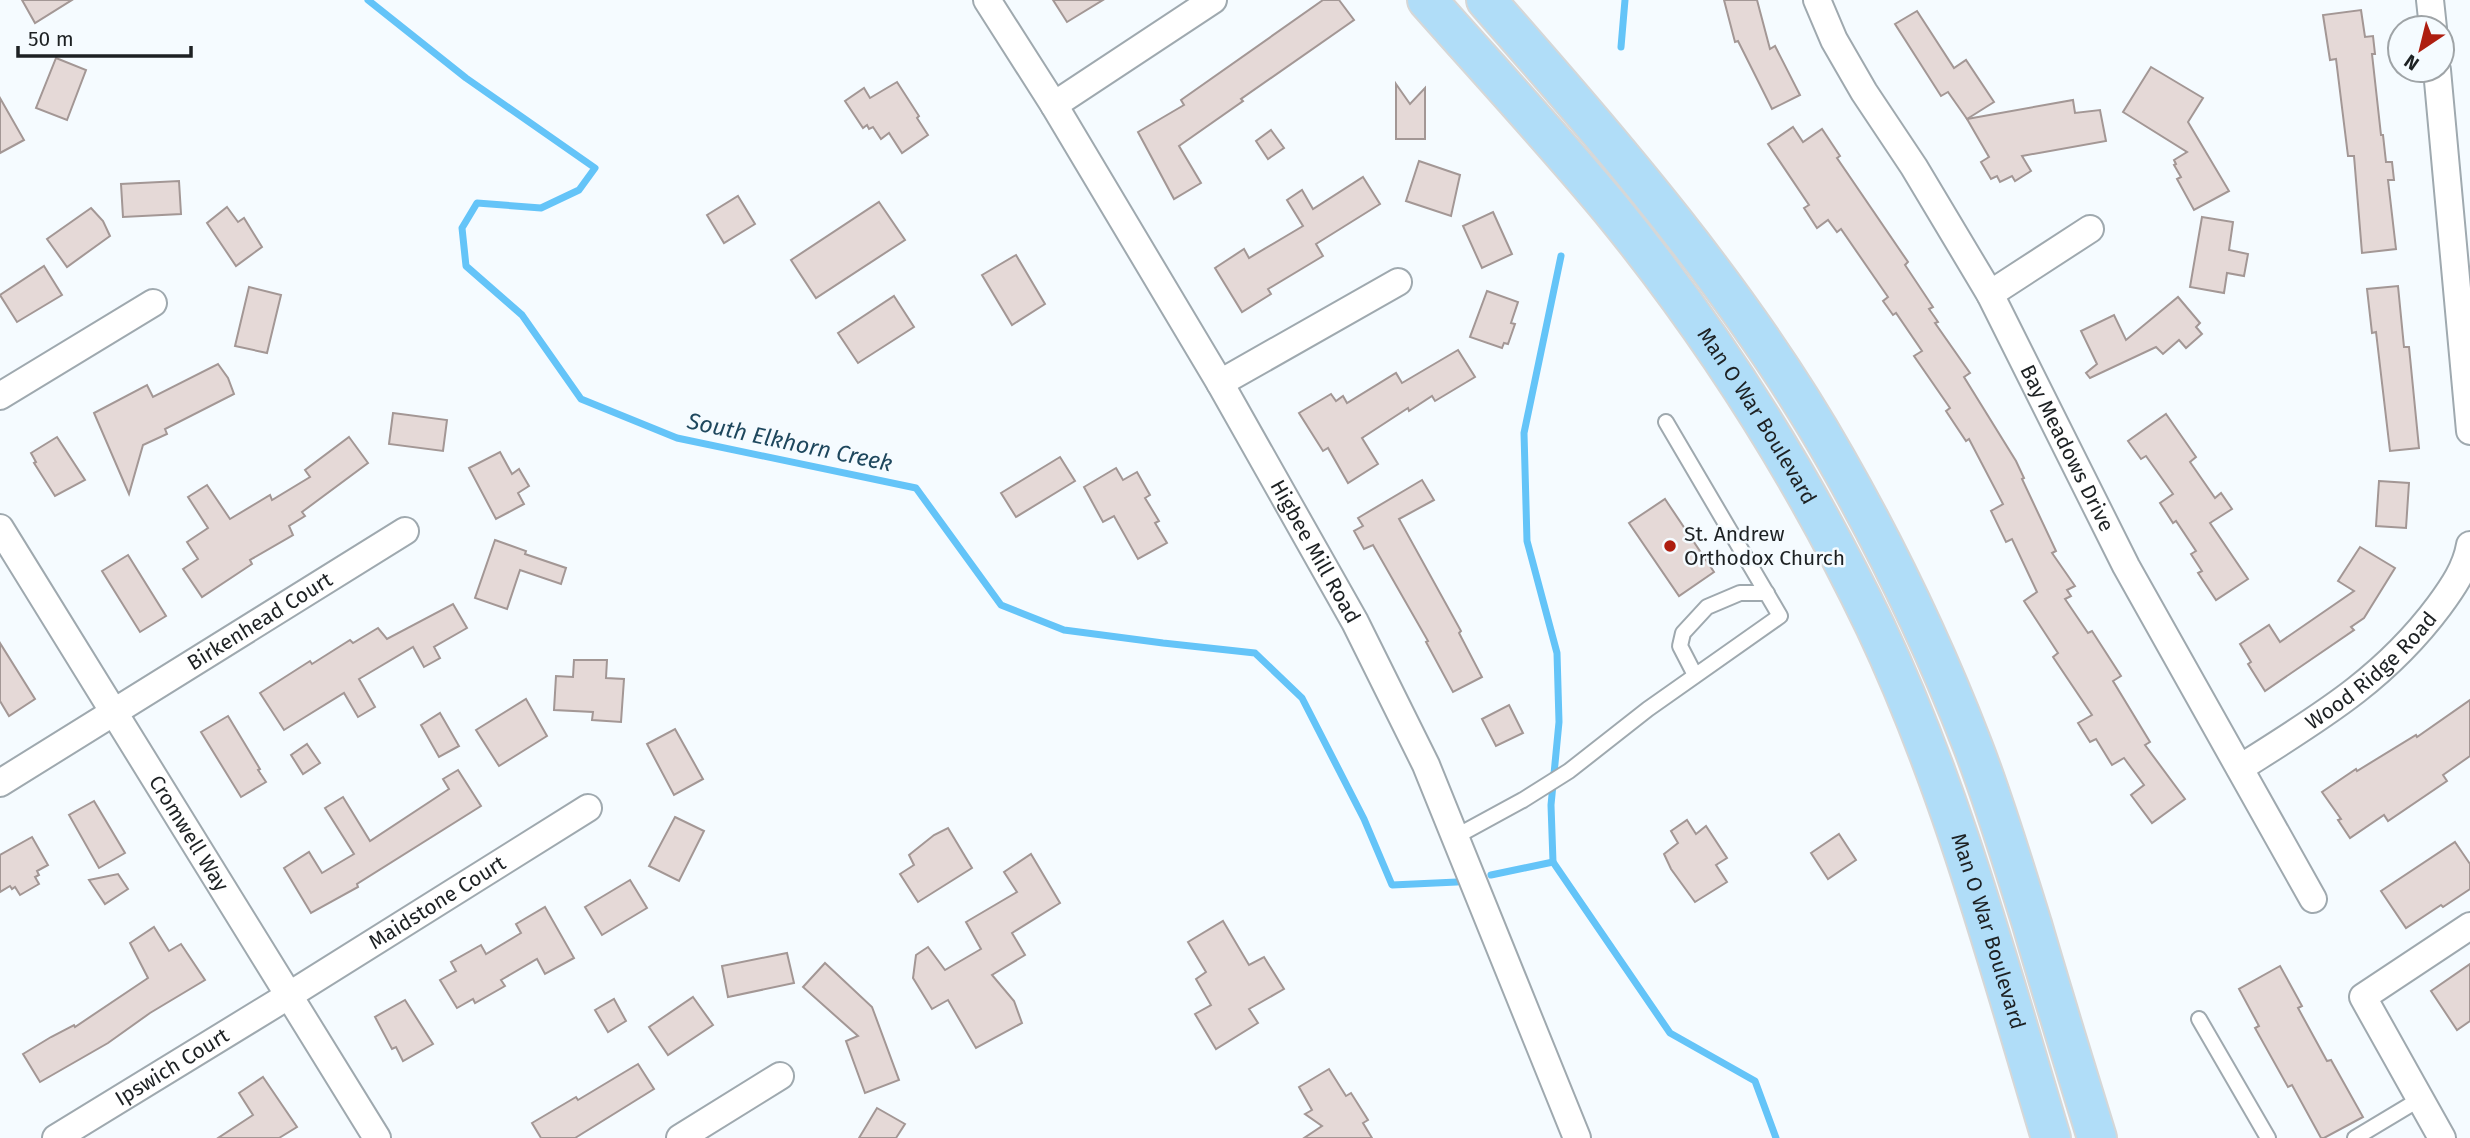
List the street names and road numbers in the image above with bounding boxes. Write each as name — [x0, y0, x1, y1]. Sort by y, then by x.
street label: Man O War Boulevard — [1692, 323, 1822, 509]
street label: Bay Meadows Drive — [2014, 360, 2120, 536]
street label: Higbee Mill Road — [1264, 475, 1366, 628]
street label: Birkenhead Court — [183, 566, 337, 676]
street label: Wood Ridge Road — [2301, 606, 2443, 735]
street label: Cromwell Way — [143, 770, 235, 897]
street label: Man O War Boulevard — [1945, 830, 2031, 1032]
street label: Maidstone Court — [364, 850, 511, 955]
street label: Ipswich Court — [110, 1022, 234, 1112]

